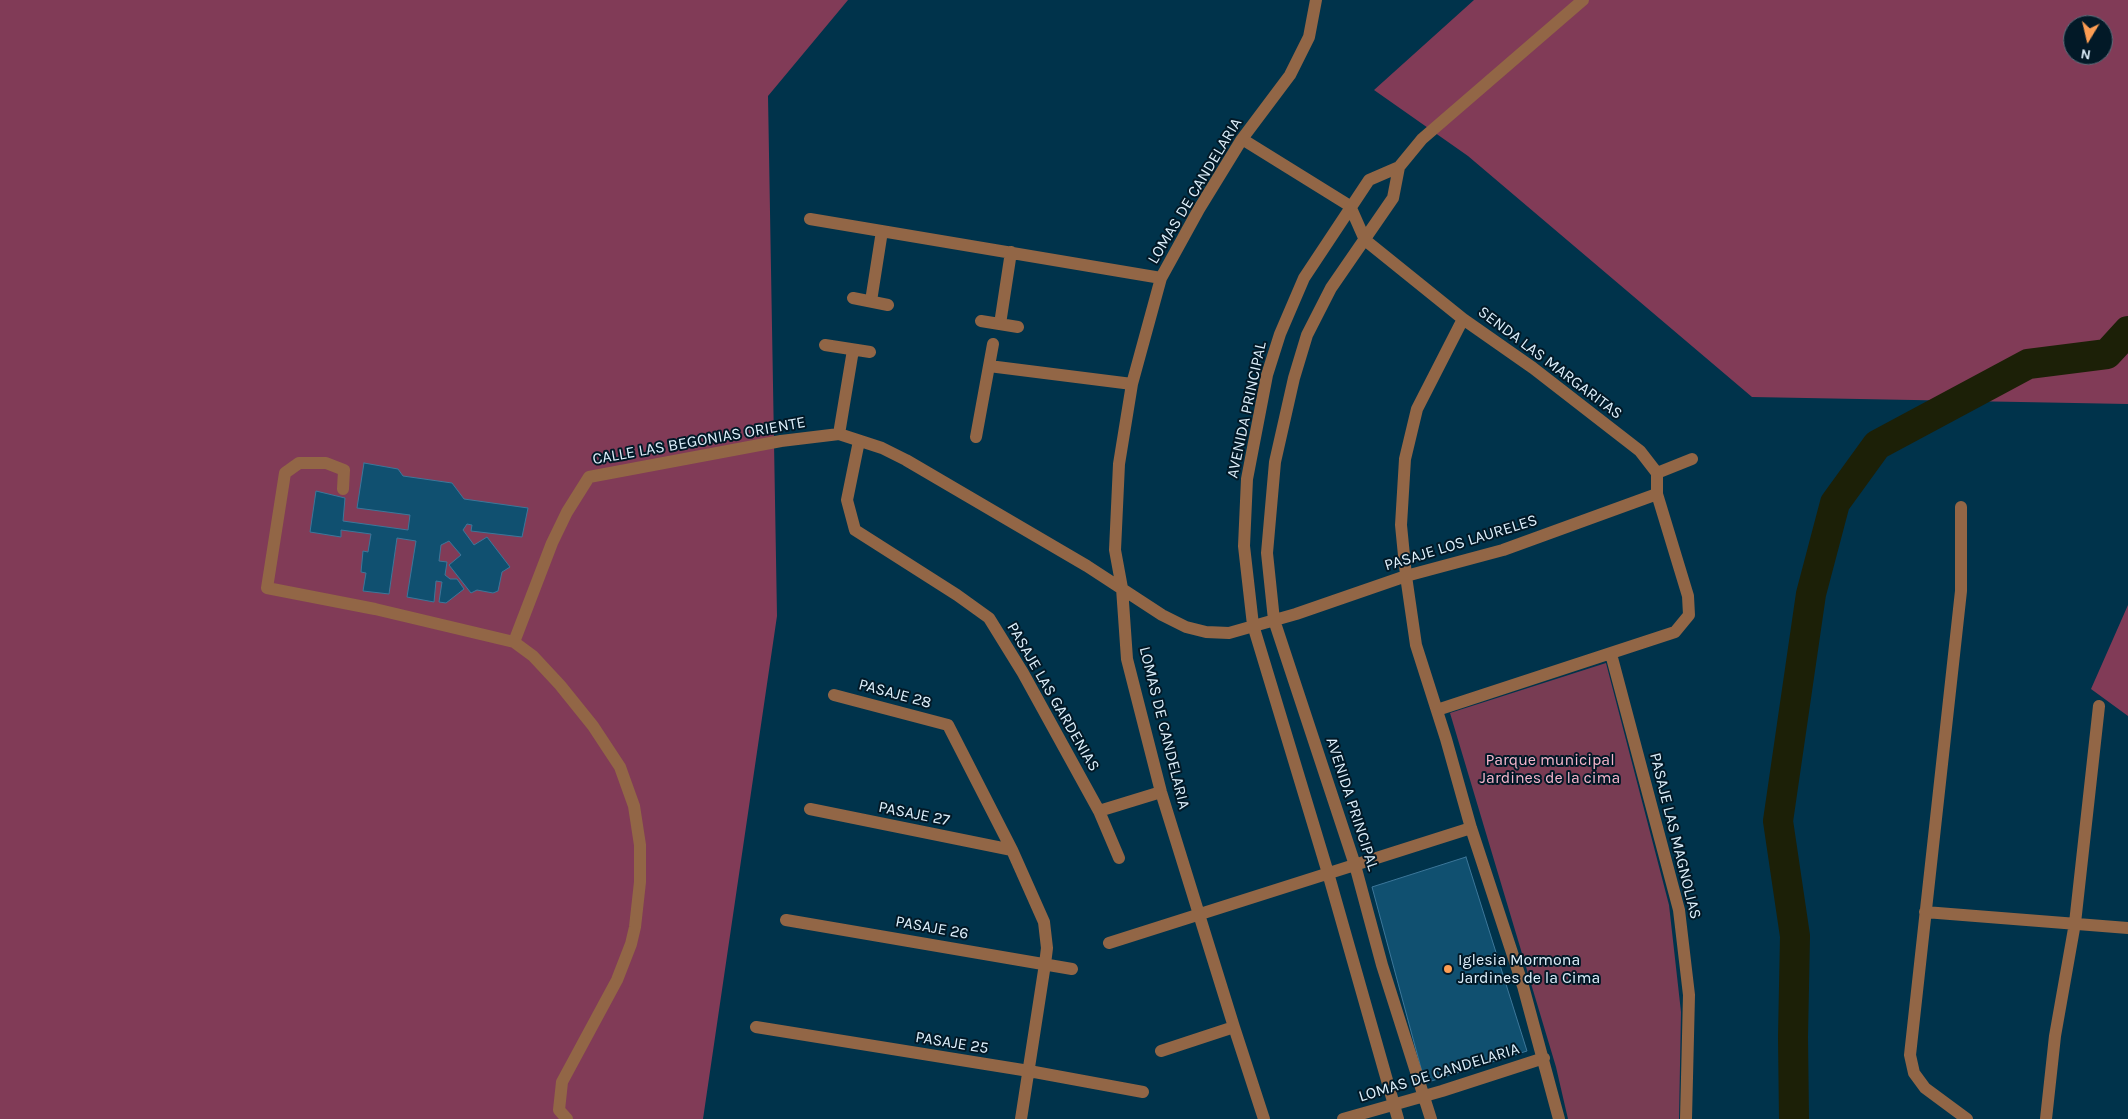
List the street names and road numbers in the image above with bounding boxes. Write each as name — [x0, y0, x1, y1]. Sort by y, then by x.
street label: LOMAS DE CANDELARIA — [1144, 114, 1246, 268]
street label: SENDA LAS MARGARITAS — [1474, 302, 1626, 424]
street label: AVENIDA PRINCIPAL — [1223, 340, 1271, 480]
street label: CALLE LAS BEGONIAS ORIENTE — [591, 413, 807, 469]
street label: PASAJE LOS LAURELES — [1382, 511, 1540, 575]
street label: PASAJE LAS GARDENIAS — [1002, 619, 1104, 775]
street label: LOMAS DE CANDELARIA — [1134, 645, 1194, 811]
street label: PASAJE 28 — [856, 675, 934, 713]
street label: AVENIDA PRINCIPAL — [1321, 735, 1383, 873]
street label: PASAJE LAS MAGNOLIAS — [1645, 751, 1705, 921]
street label: PASAJE 27 — [877, 798, 951, 830]
street label: PASAJE 26 — [894, 912, 970, 944]
street label: PASAJE 25 — [914, 1028, 990, 1058]
street label: LOMAS DE CANDELARIA — [1356, 1039, 1522, 1107]

